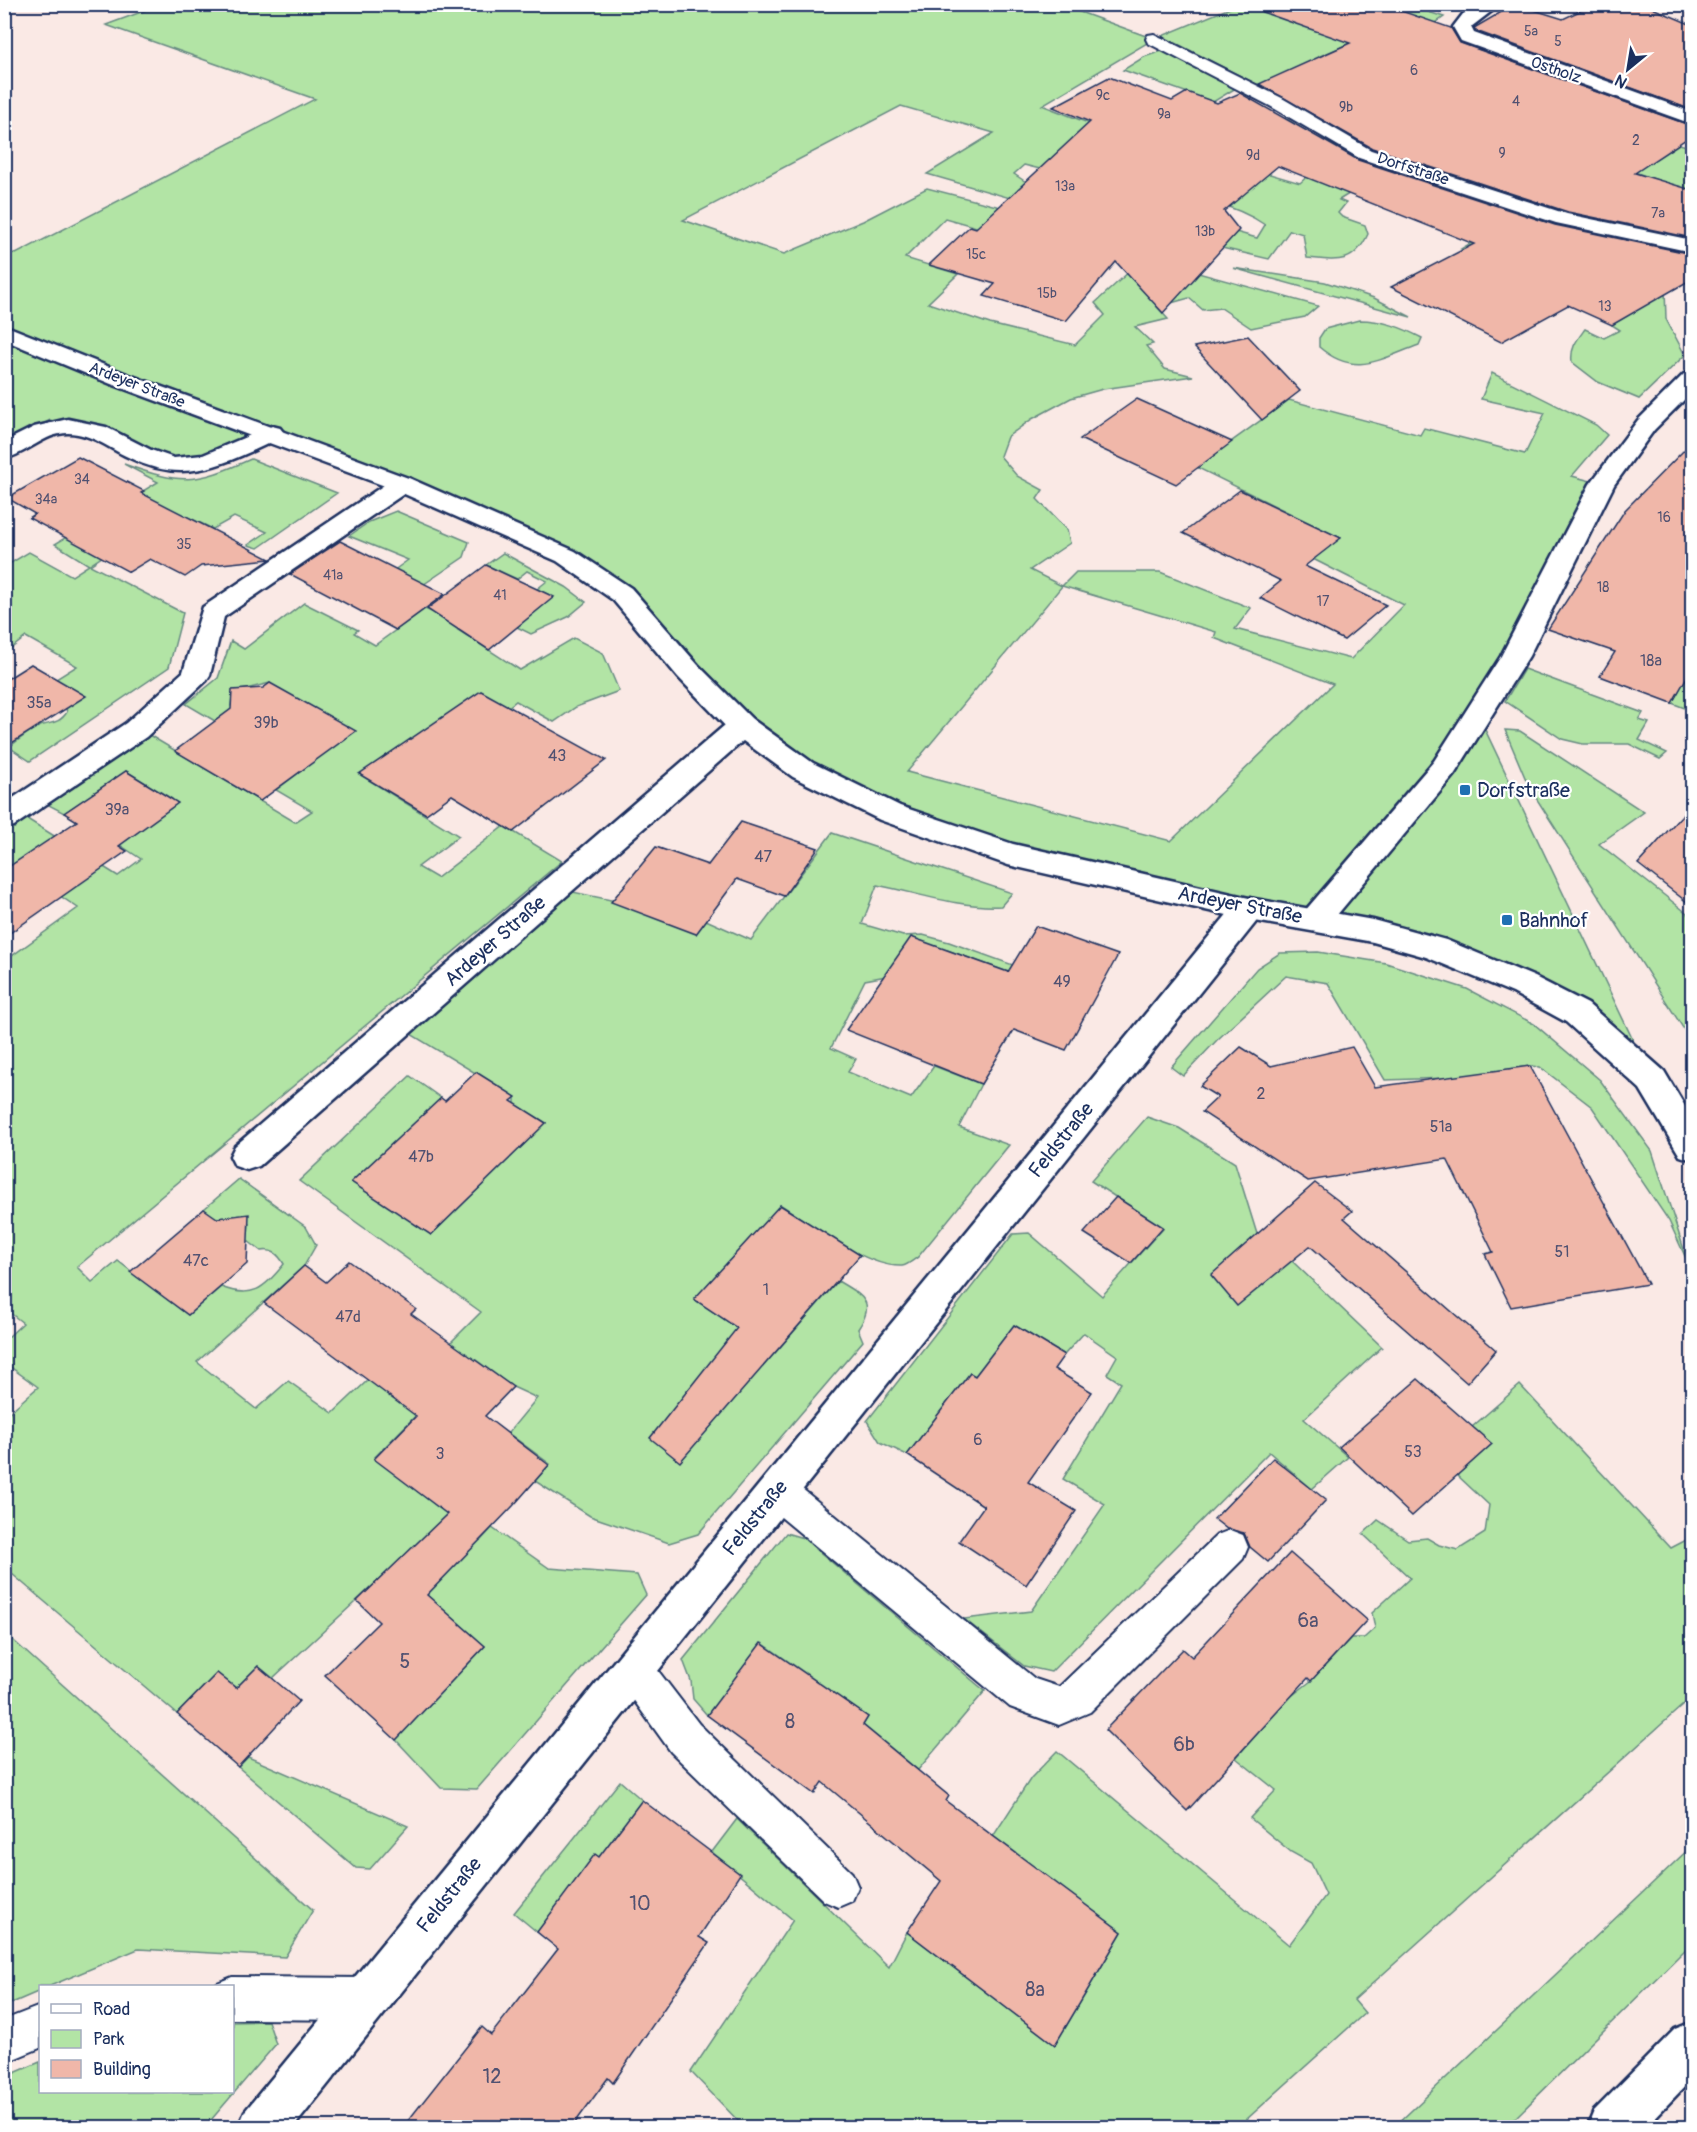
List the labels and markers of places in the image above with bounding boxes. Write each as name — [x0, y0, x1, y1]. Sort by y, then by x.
place label: Dorfstraße — [1477, 778, 1570, 803]
marker: Dorfstraße — [1458, 783, 1472, 797]
place label: Bahnhof — [1519, 908, 1589, 933]
marker: Bahnhof — [1500, 913, 1514, 927]

